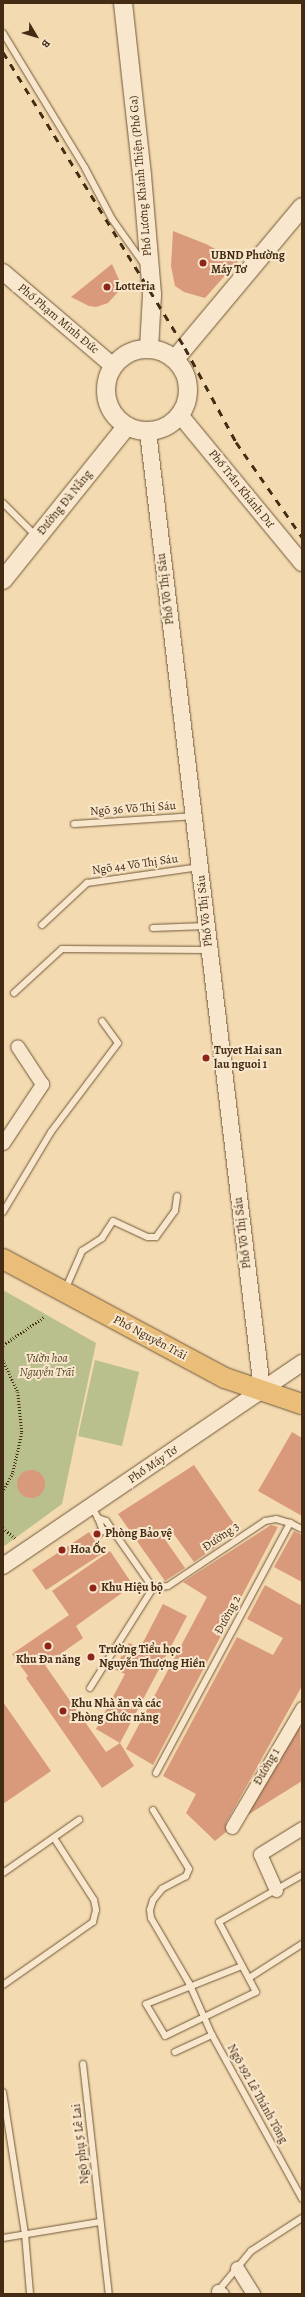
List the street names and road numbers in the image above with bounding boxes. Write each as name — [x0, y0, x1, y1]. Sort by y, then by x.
street label: Phố Lương Khánh Thiện (Phố Ga) — [127, 95, 155, 257]
street label: Phố Phạm Minh Đức — [15, 281, 101, 357]
street label: Phố Trần Khánh Dư — [205, 447, 277, 531]
street label: Đường Đà Nẵng — [34, 468, 96, 538]
street label: Phố Võ Thị Sáu — [154, 552, 178, 626]
street label: Ngõ 36 Võ Thị Sáu — [89, 799, 177, 819]
street label: Ngõ 44 Võ Thị Sáu — [91, 852, 179, 878]
street label: Phố Võ Thị Sáu — [194, 874, 216, 948]
street label: Phố Võ Thị Sáu — [231, 1196, 255, 1270]
street label: Phố Nguyễn Trãi — [111, 1313, 189, 1363]
street label: Phố Máy Tơ — [126, 1443, 180, 1487]
street label: Đường 3 — [200, 1519, 242, 1555]
street label: Đường 2 — [212, 1593, 244, 1637]
street label: Đường 1 — [251, 1746, 283, 1788]
street label: Ngõ 192 Lê Thánh Tông — [224, 2042, 290, 2146]
street label: Ngõ phụ 5 Lê Lai — [70, 2103, 92, 2185]

